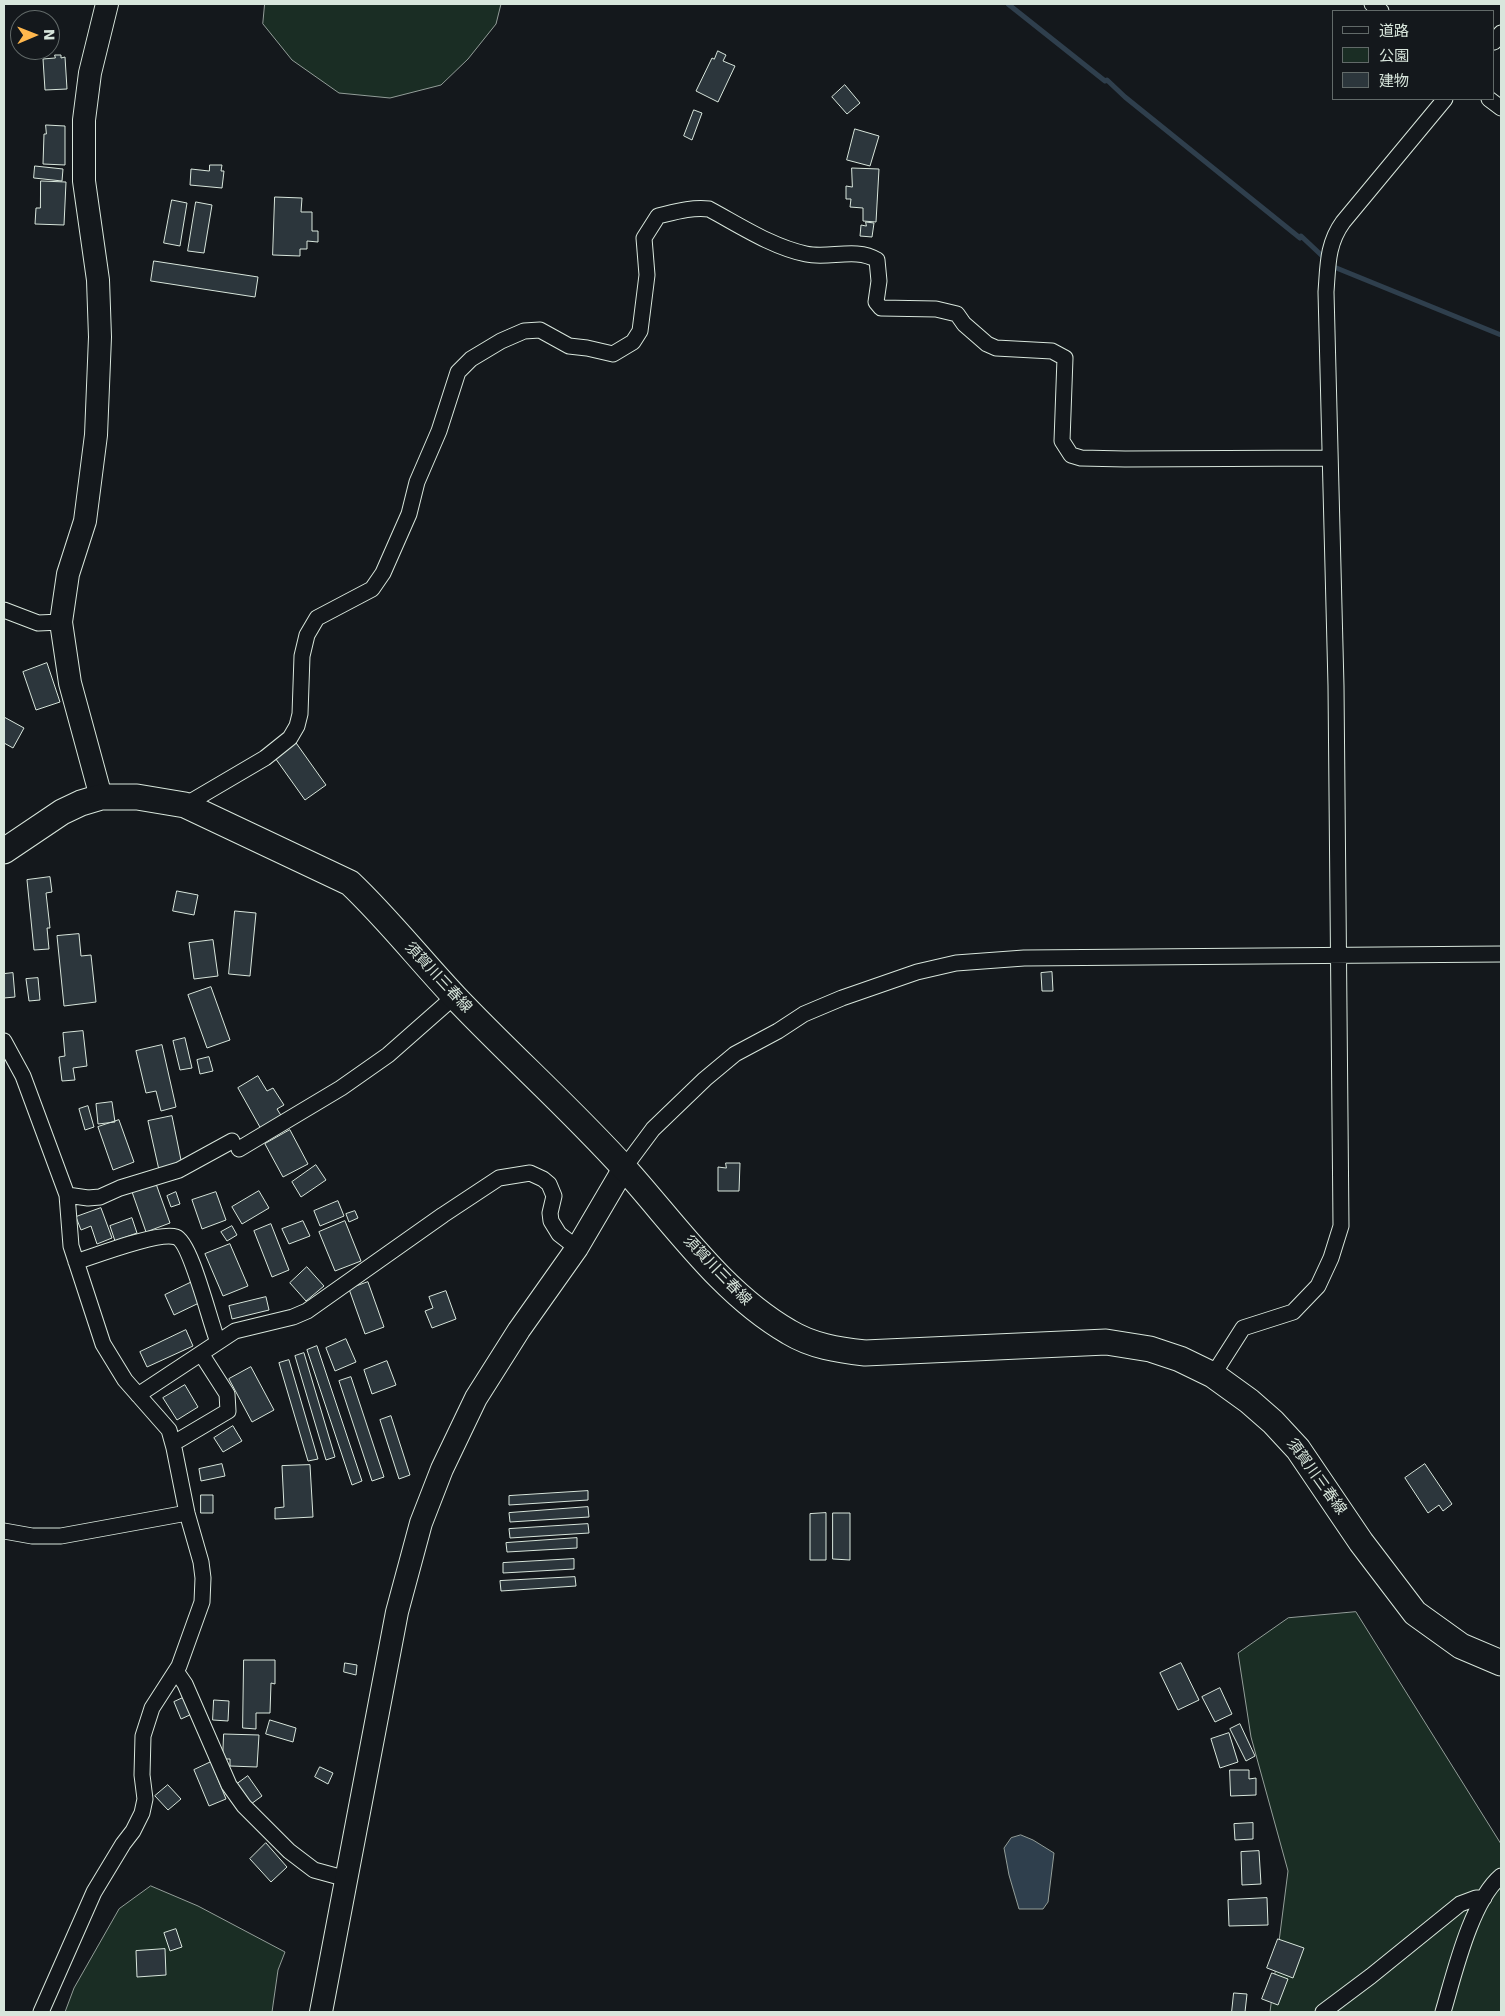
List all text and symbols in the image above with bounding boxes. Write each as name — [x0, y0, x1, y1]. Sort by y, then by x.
north arrow — [10, 10, 60, 60]
legend — [1332, 10, 1495, 100]
text: 道路 — [1379, 22, 1409, 40]
text: N — [41, 29, 57, 41]
text: 公園 — [1379, 47, 1409, 65]
text: 建物 — [1379, 72, 1409, 90]
street label: 須賀川三春線 — [401, 939, 475, 1017]
street label: 須賀川三春線 — [679, 1232, 755, 1310]
street label: 須賀川三春線 — [1282, 1435, 1350, 1519]

